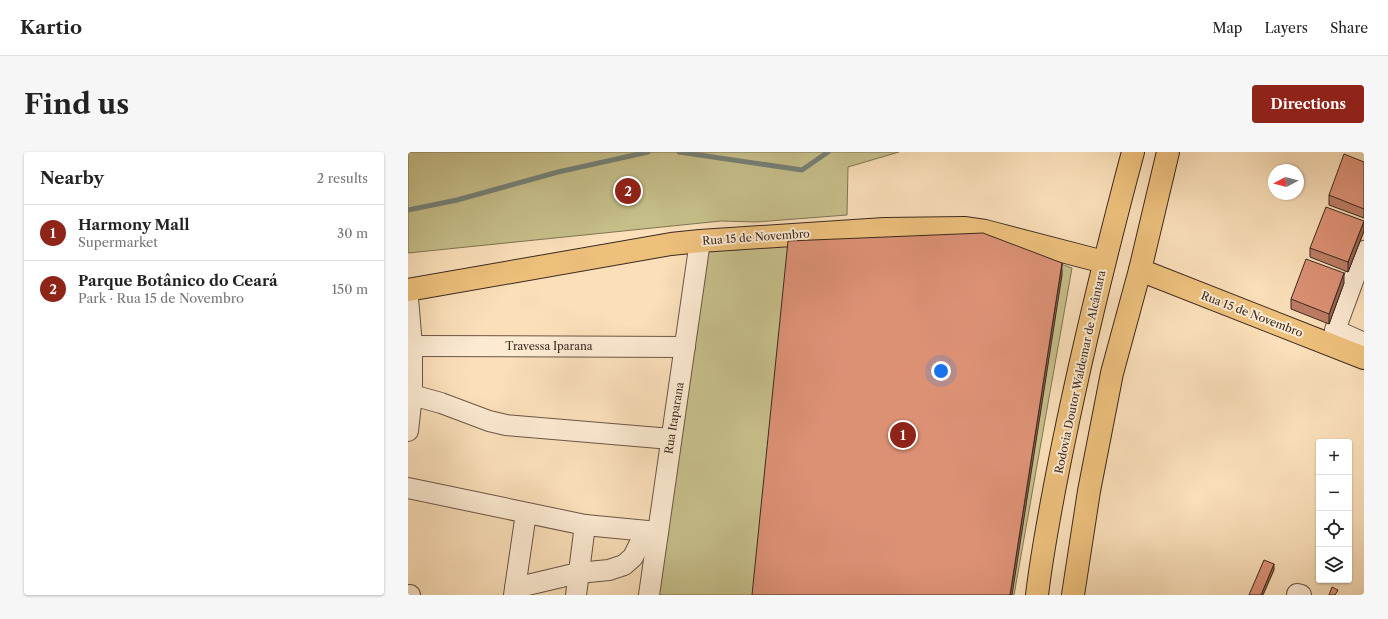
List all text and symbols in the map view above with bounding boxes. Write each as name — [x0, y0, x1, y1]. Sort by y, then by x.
text: Kartio — [20, 16, 82, 39]
text: Map — [1212, 19, 1242, 37]
text: Layers — [1264, 19, 1308, 37]
text: Share — [1330, 19, 1368, 37]
button: Directions — [1252, 85, 1364, 123]
text: Find us — [24, 87, 129, 121]
north arrow — [1268, 164, 1304, 200]
text: Nearby — [40, 168, 104, 188]
text: 2 results — [317, 170, 368, 186]
pin: 2 — [615, 176, 641, 206]
text: Harmony Mall — [78, 215, 190, 234]
text: 1 — [50, 225, 56, 241]
text: 30 m — [337, 225, 368, 241]
street label: Rua 15 de Novembro — [702, 226, 811, 248]
text: Supermarket — [78, 234, 158, 250]
street label: Rodovia Doutor Waldemar de Alcântara — [1052, 269, 1108, 475]
text: Parque Botânico do Ceará — [78, 271, 278, 290]
text: 2 — [49, 281, 57, 297]
text: 150 m — [332, 281, 368, 297]
street label: Rua 15 de Novembro — [1199, 288, 1305, 340]
text: Park · Rua 15 de Novembro — [78, 290, 244, 306]
street label: Travessa Iparana — [505, 339, 593, 353]
your location — [931, 361, 951, 381]
street label: Rua Itaparana — [661, 381, 687, 455]
pin: 1 — [890, 420, 916, 450]
map controls — [1316, 439, 1352, 583]
button: + — [1316, 439, 1352, 475]
button: − — [1316, 475, 1352, 511]
button: locate — [1316, 511, 1352, 547]
button: layers — [1316, 547, 1352, 583]

